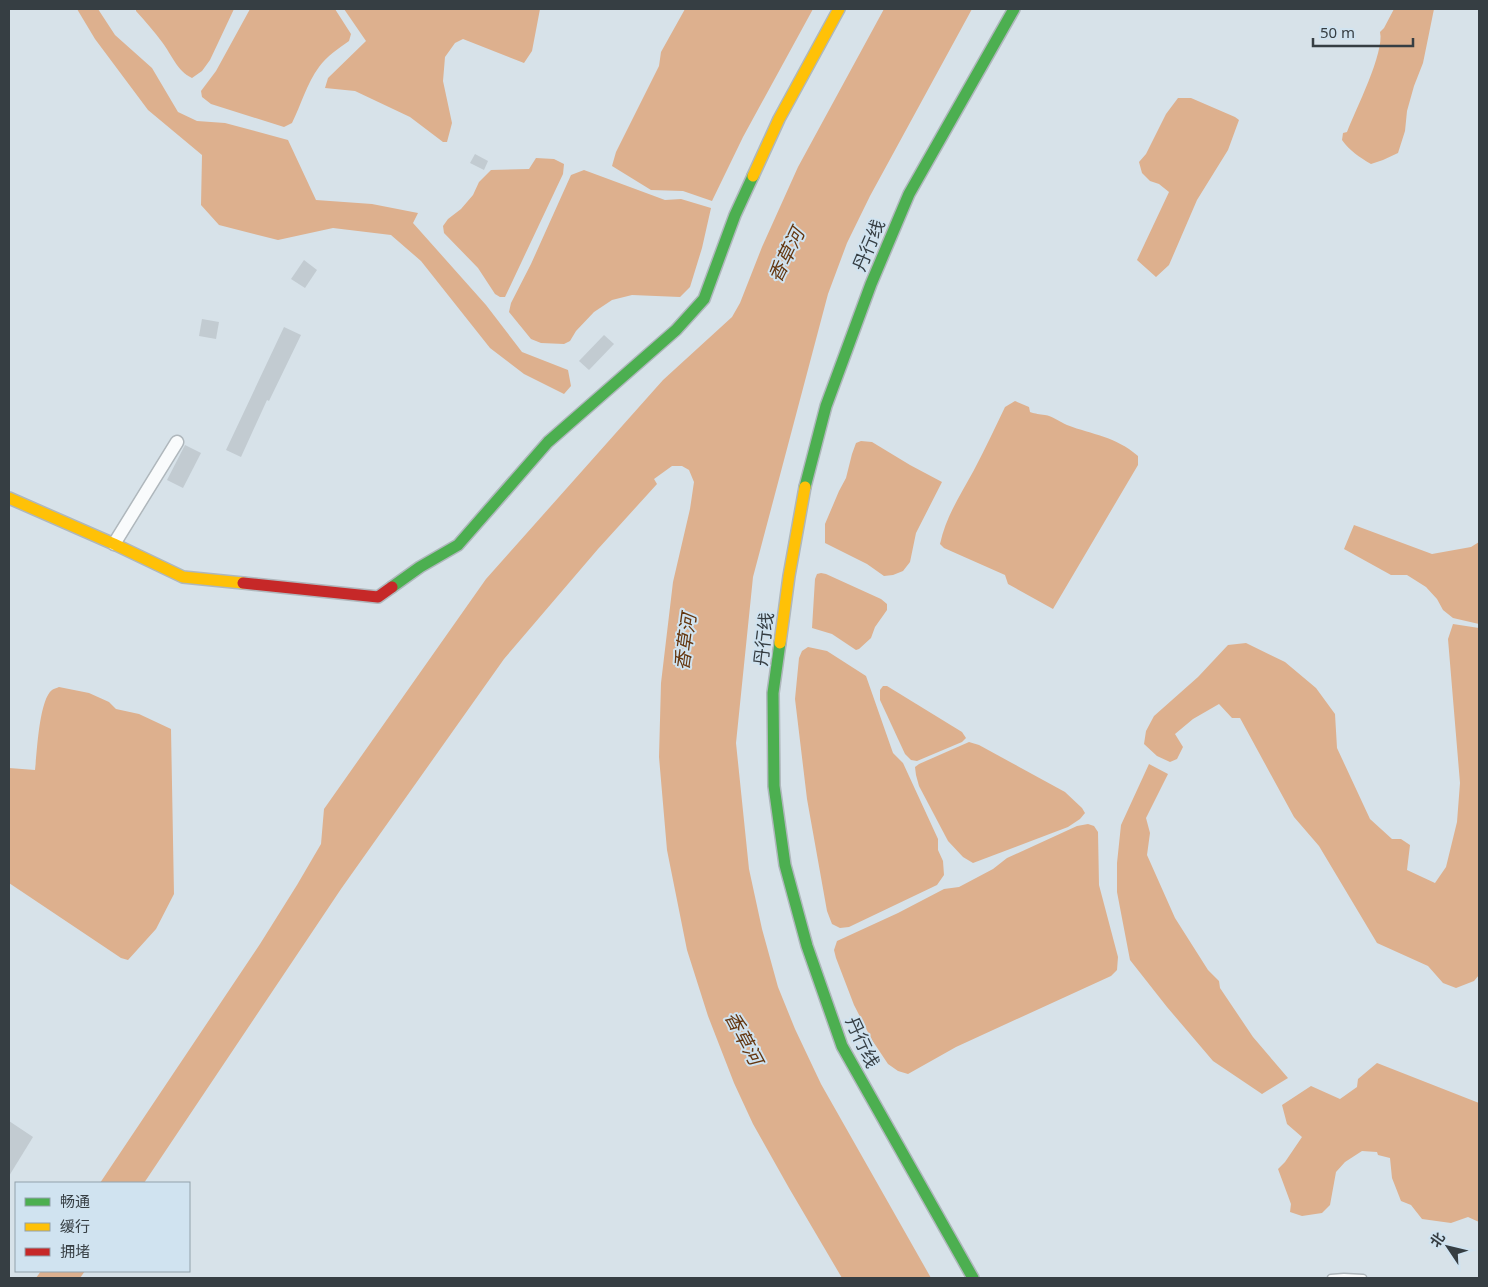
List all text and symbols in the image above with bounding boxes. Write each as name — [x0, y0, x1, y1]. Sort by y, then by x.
scale bar — [1313, 15, 1413, 47]
text: 50 m — [1320, 22, 1355, 42]
street label: 丹行线 — [846, 215, 890, 275]
water label: 香草河 — [762, 220, 812, 286]
water label: 香草河 — [668, 608, 702, 672]
street label: 丹行线 — [748, 611, 778, 667]
water label: 香草河 — [719, 1007, 771, 1073]
street label: 丹行线 — [841, 1012, 885, 1072]
legend — [15, 1182, 190, 1272]
text: 畅通 — [60, 1191, 90, 1211]
text: 缓行 — [60, 1216, 90, 1236]
north arrow — [1423, 1222, 1473, 1272]
text: 北 — [1425, 1228, 1449, 1250]
text: 拥堵 — [60, 1241, 90, 1261]

